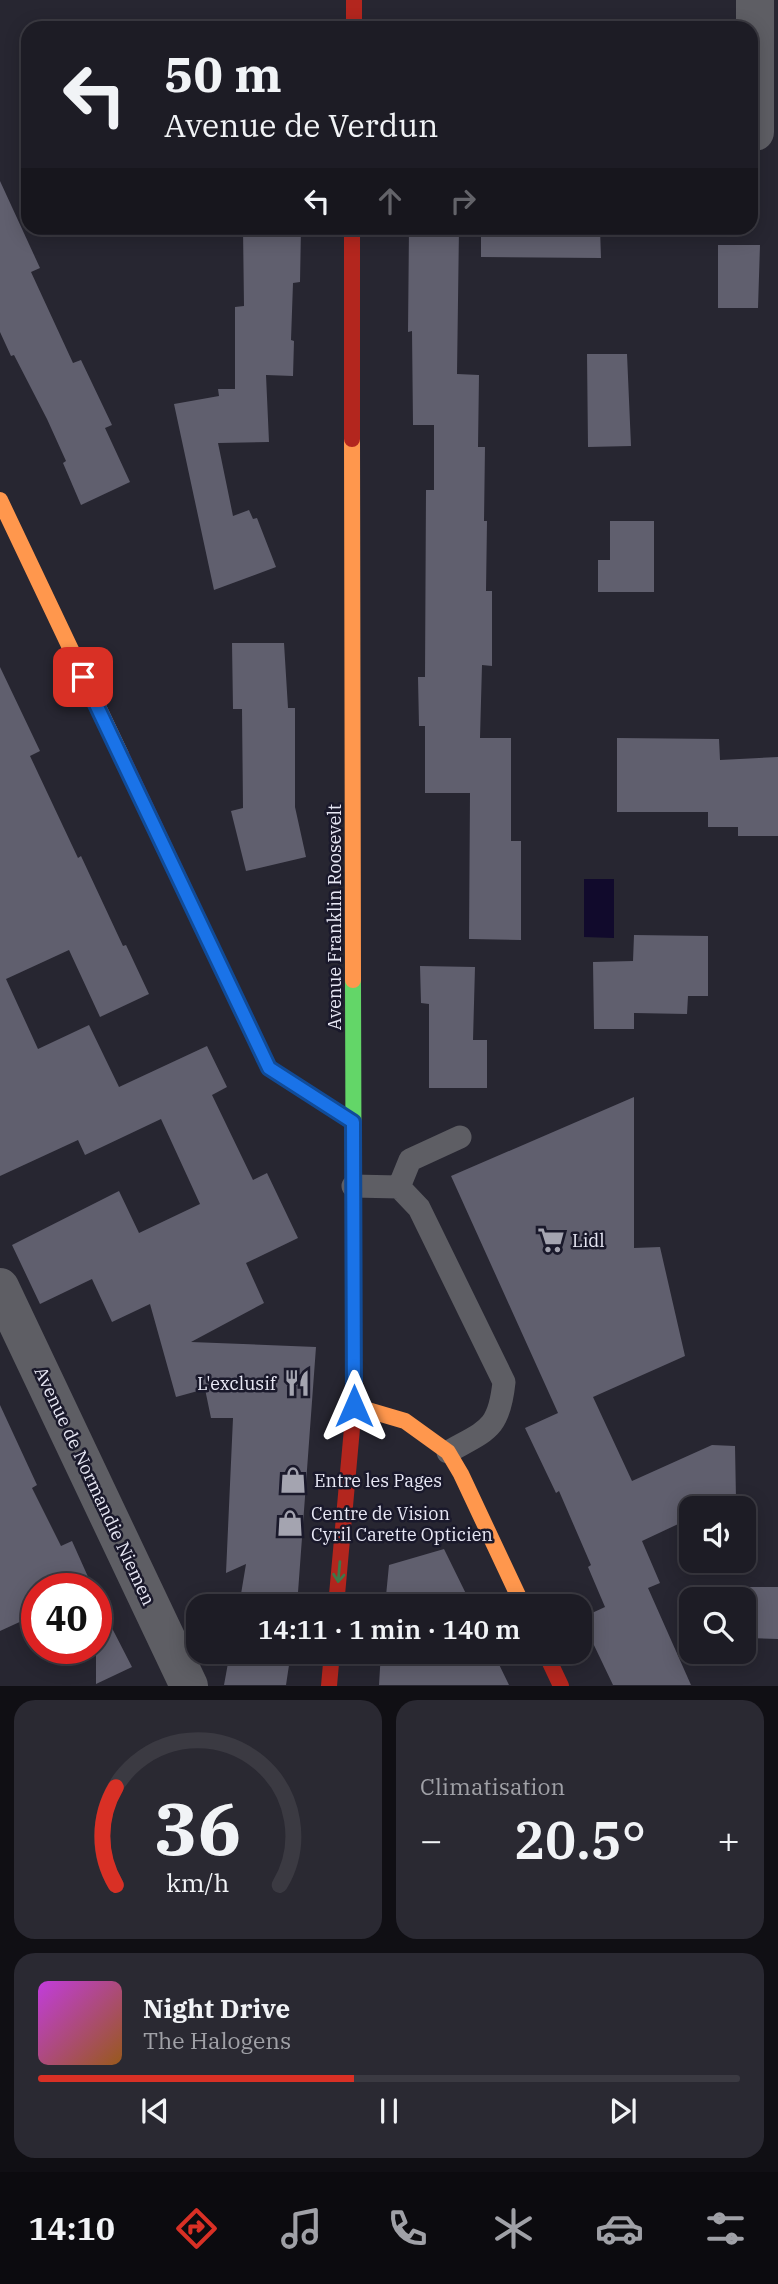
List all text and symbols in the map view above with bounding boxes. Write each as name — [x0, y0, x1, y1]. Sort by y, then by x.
text: 50 m — [164, 42, 282, 105]
icon: left — [49, 49, 140, 140]
text: Avenue de Verdun — [164, 104, 438, 146]
icon: left — [298, 182, 336, 220]
icon: ahead — [371, 182, 409, 220]
icon: right — [444, 182, 482, 220]
pin — [53, 647, 113, 707]
icon: arrive — [64, 658, 102, 696]
street label: Avenue Franklin Roosevelt — [323, 804, 346, 1030]
supermarket icon: Lidl — [536, 1225, 566, 1255]
place label: Lidl — [572, 1229, 605, 1252]
street label: Avenue de Normandie Niemen — [29, 1363, 161, 1609]
restaurant icon: L'exclusif — [282, 1368, 312, 1398]
position arrow — [317, 1369, 391, 1443]
place label: L'exclusif — [197, 1372, 278, 1395]
shop icon: Entre les Pages — [278, 1465, 308, 1495]
place label: Entre les Pages — [314, 1469, 442, 1492]
map controls — [679, 1496, 756, 1664]
button: sound — [679, 1496, 756, 1573]
place label: Centre de Vision Cyril Carette Opticien — [311, 1502, 493, 1546]
shop icon: Centre de Vision Cyril Carette Opticien — [275, 1508, 305, 1538]
one-way arrow — [332, 1560, 345, 1582]
speed limit sign: 40 — [21, 1573, 112, 1664]
button: search — [679, 1587, 756, 1664]
text: 14:11 · 1 min · 140 m — [258, 1612, 520, 1646]
text: Climatisation — [420, 1771, 565, 1801]
text: 36 — [154, 1781, 242, 1876]
text: 20.5° — [514, 1806, 646, 1873]
text: − — [420, 1815, 443, 1864]
text: + — [717, 1815, 740, 1864]
text: km/h — [166, 1866, 230, 1899]
text: Night Drive — [143, 1991, 290, 2025]
text: The Halogens — [143, 2025, 291, 2055]
icon: previous — [136, 2092, 174, 2130]
icon: pause — [370, 2092, 408, 2130]
icon: next — [604, 2092, 642, 2130]
icon: directions — [172, 2204, 221, 2253]
icon: music — [277, 2204, 326, 2253]
icon: phone — [383, 2204, 432, 2253]
icon: climate — [489, 2204, 538, 2253]
icon: car — [595, 2204, 644, 2253]
icon: filters — [701, 2204, 750, 2253]
text: 14:10 — [28, 2207, 115, 2249]

